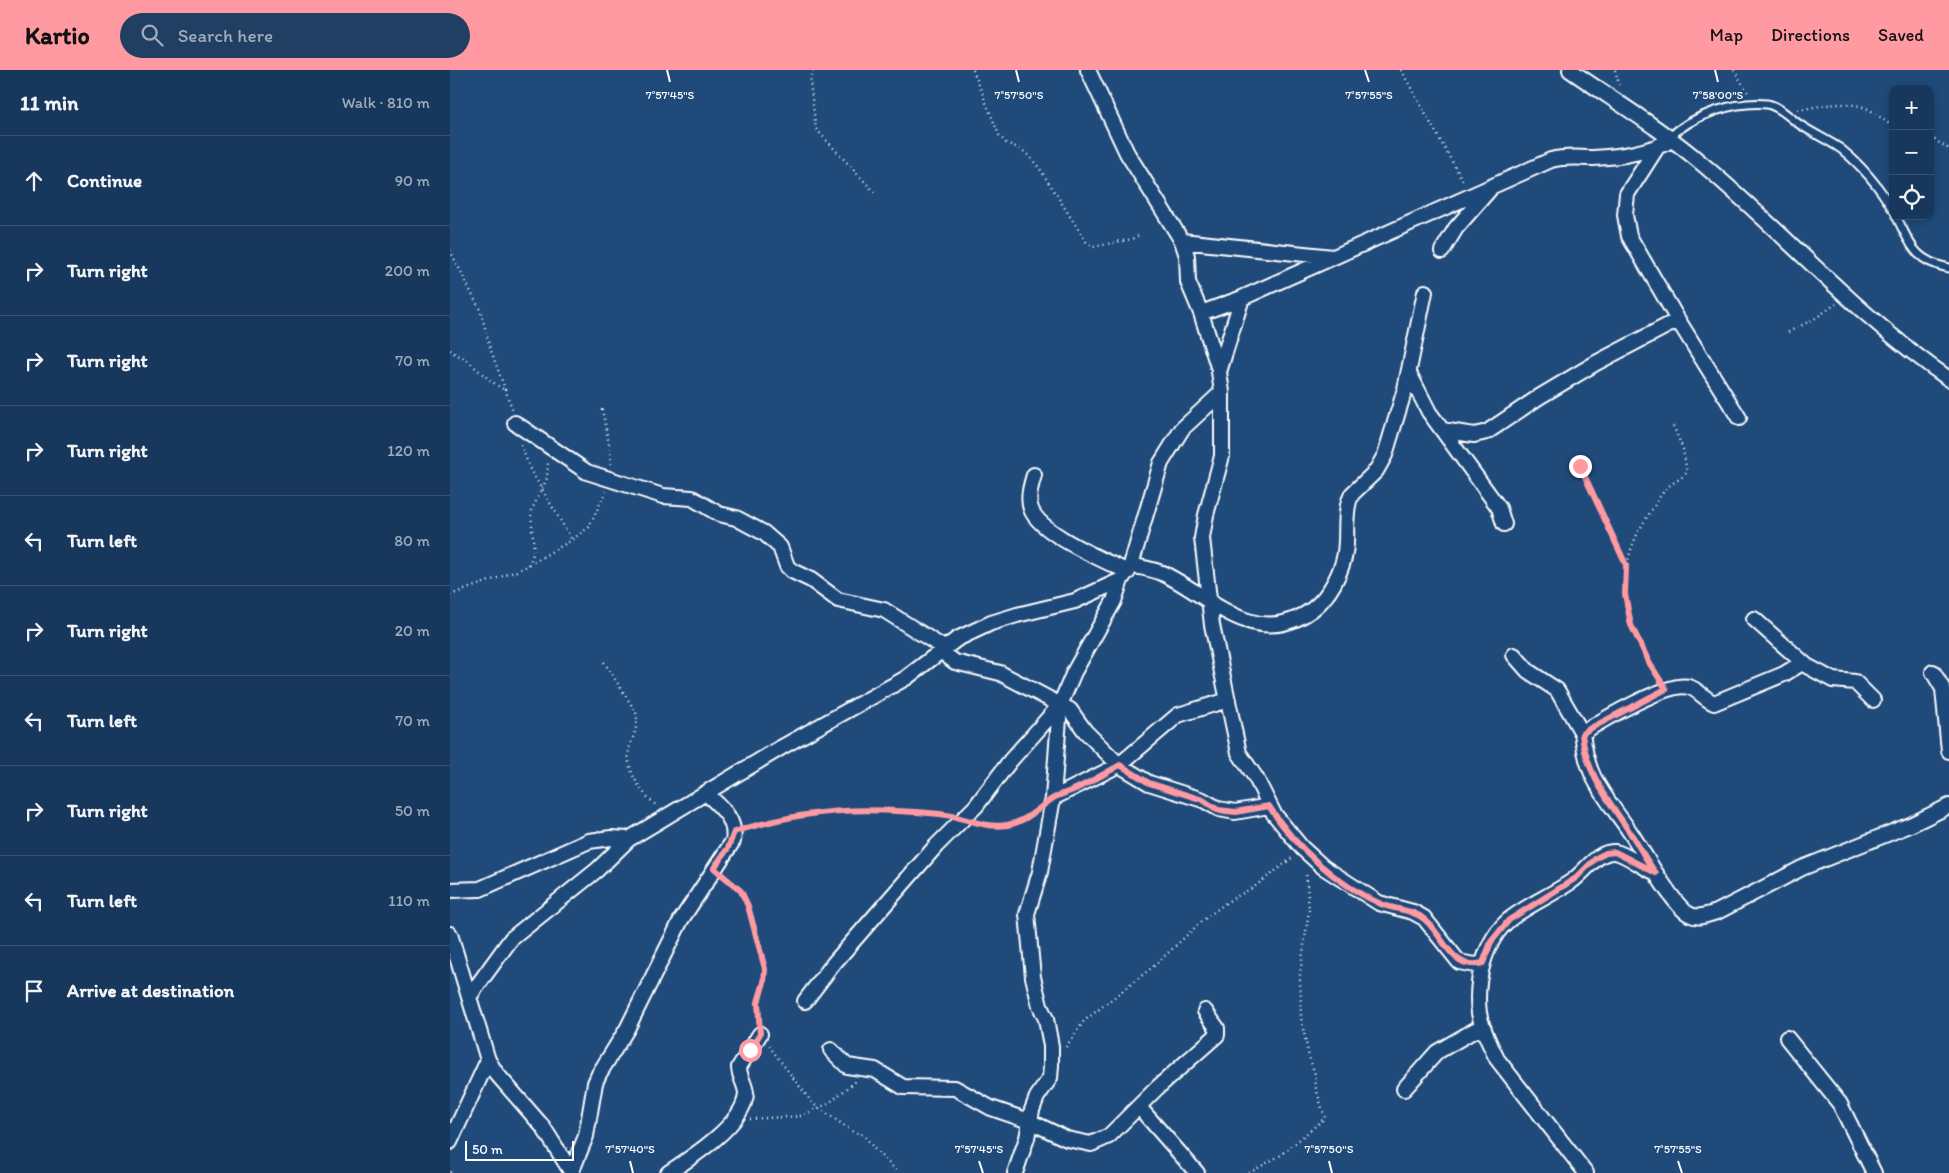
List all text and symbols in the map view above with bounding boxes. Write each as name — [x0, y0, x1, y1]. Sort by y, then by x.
search box — [120, 13, 470, 58]
text: Kartio — [25, 21, 90, 50]
icon: search — [138, 21, 166, 49]
text: Search here — [178, 24, 273, 47]
text: Map — [1710, 24, 1743, 46]
text: Directions — [1771, 24, 1850, 46]
text: Saved — [1878, 24, 1924, 46]
map controls — [1889, 85, 1934, 220]
button: + — [1889, 85, 1934, 130]
text: 7°57'45"S — [646, 88, 695, 102]
text: 7°57'50"S — [995, 88, 1044, 102]
text: 7°57'55"S — [1345, 88, 1393, 102]
text: 7°58'00"S — [1693, 88, 1744, 102]
text: 11 min — [20, 90, 78, 115]
text: Walk · 810 m — [342, 93, 430, 112]
button: − — [1889, 130, 1934, 175]
icon: ahead — [20, 167, 48, 195]
text: Continue — [67, 169, 142, 192]
text: 90 m — [395, 171, 430, 190]
button: locate — [1889, 175, 1934, 220]
icon: right — [20, 257, 48, 285]
text: Turn right — [67, 259, 148, 282]
text: 200 m — [385, 261, 430, 280]
icon: right — [20, 347, 48, 375]
text: Turn right — [67, 349, 148, 372]
text: 70 m — [395, 351, 430, 370]
icon: right — [20, 437, 48, 465]
text: Turn right — [67, 439, 148, 462]
text: 120 m — [387, 441, 430, 460]
route end — [1569, 455, 1592, 478]
icon: left — [20, 527, 48, 555]
text: Turn left — [67, 529, 137, 552]
text: 80 m — [394, 531, 430, 550]
icon: right — [20, 617, 48, 645]
text: Turn right — [67, 619, 148, 642]
text: 20 m — [395, 621, 430, 640]
icon: left — [20, 707, 48, 735]
text: Turn left — [67, 709, 137, 732]
text: 70 m — [395, 711, 430, 730]
icon: right — [20, 797, 48, 825]
text: Turn right — [67, 799, 148, 822]
text: 50 m — [395, 801, 430, 820]
icon: left — [20, 887, 48, 915]
text: Turn left — [67, 889, 137, 912]
text: 110 m — [388, 891, 430, 910]
icon: arrive — [20, 977, 48, 1005]
text: Arrive at destination — [67, 979, 234, 1002]
route start — [739, 1039, 762, 1062]
scale bar — [465, 1138, 574, 1161]
text: 50 m — [472, 1141, 503, 1158]
text: 7°57'40"S — [605, 1142, 655, 1156]
text: 7°57'45"S — [955, 1142, 1004, 1156]
text: 7°57'50"S — [1305, 1142, 1354, 1156]
text: 7°57'55"S — [1654, 1142, 1702, 1156]

